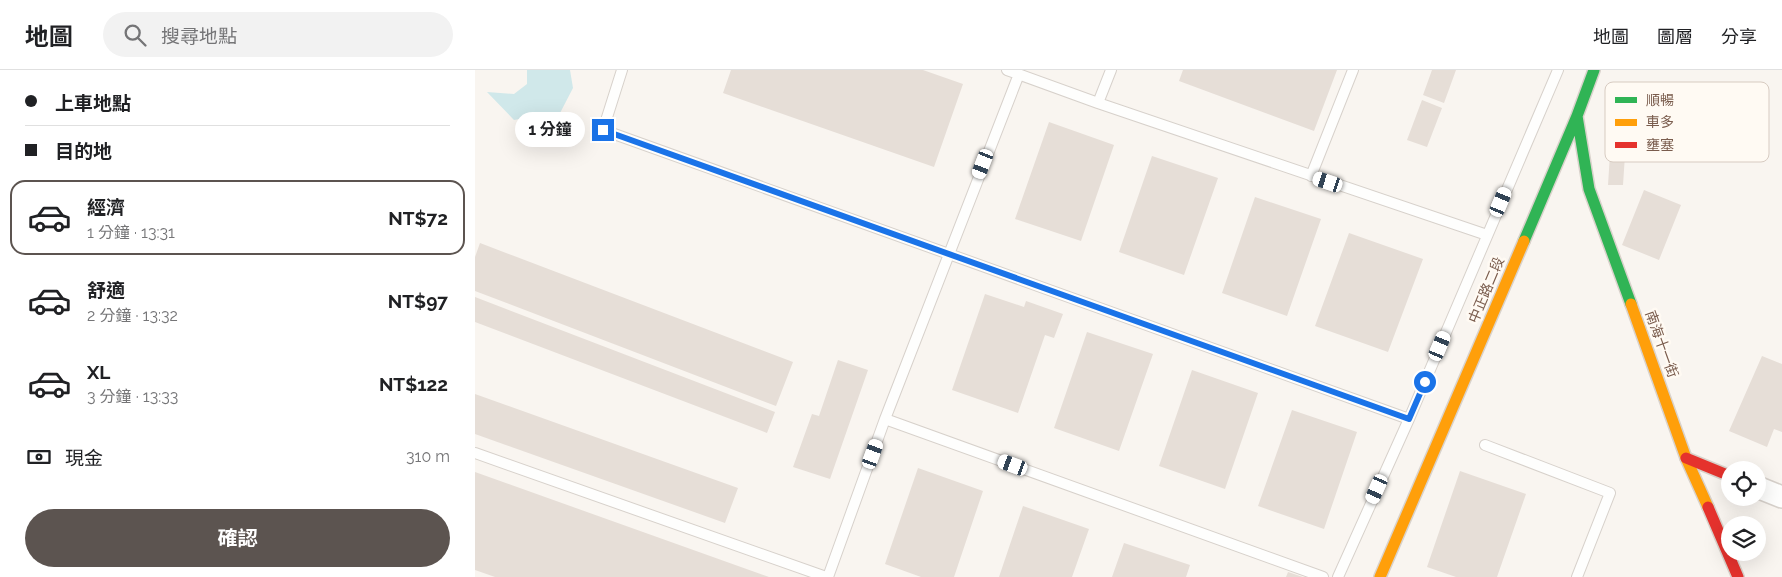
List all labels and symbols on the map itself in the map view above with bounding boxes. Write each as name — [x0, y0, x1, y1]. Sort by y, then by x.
legend — [1605, 82, 1769, 162]
text: 順暢 — [1646, 92, 1674, 108]
callout: 1 分鐘 — [516, 112, 585, 148]
text: 車多 — [1646, 114, 1674, 130]
route end — [592, 119, 614, 141]
text: 壅塞 — [1646, 137, 1674, 153]
car — [970, 147, 995, 181]
car — [1311, 170, 1344, 194]
car — [1488, 185, 1513, 219]
street label: 中正路二段 — [1465, 255, 1507, 325]
street label: 南海十一街 — [1643, 308, 1681, 380]
car — [1427, 329, 1452, 363]
route start — [1414, 371, 1436, 393]
car — [860, 437, 885, 471]
car — [996, 453, 1029, 477]
car — [1364, 472, 1389, 506]

